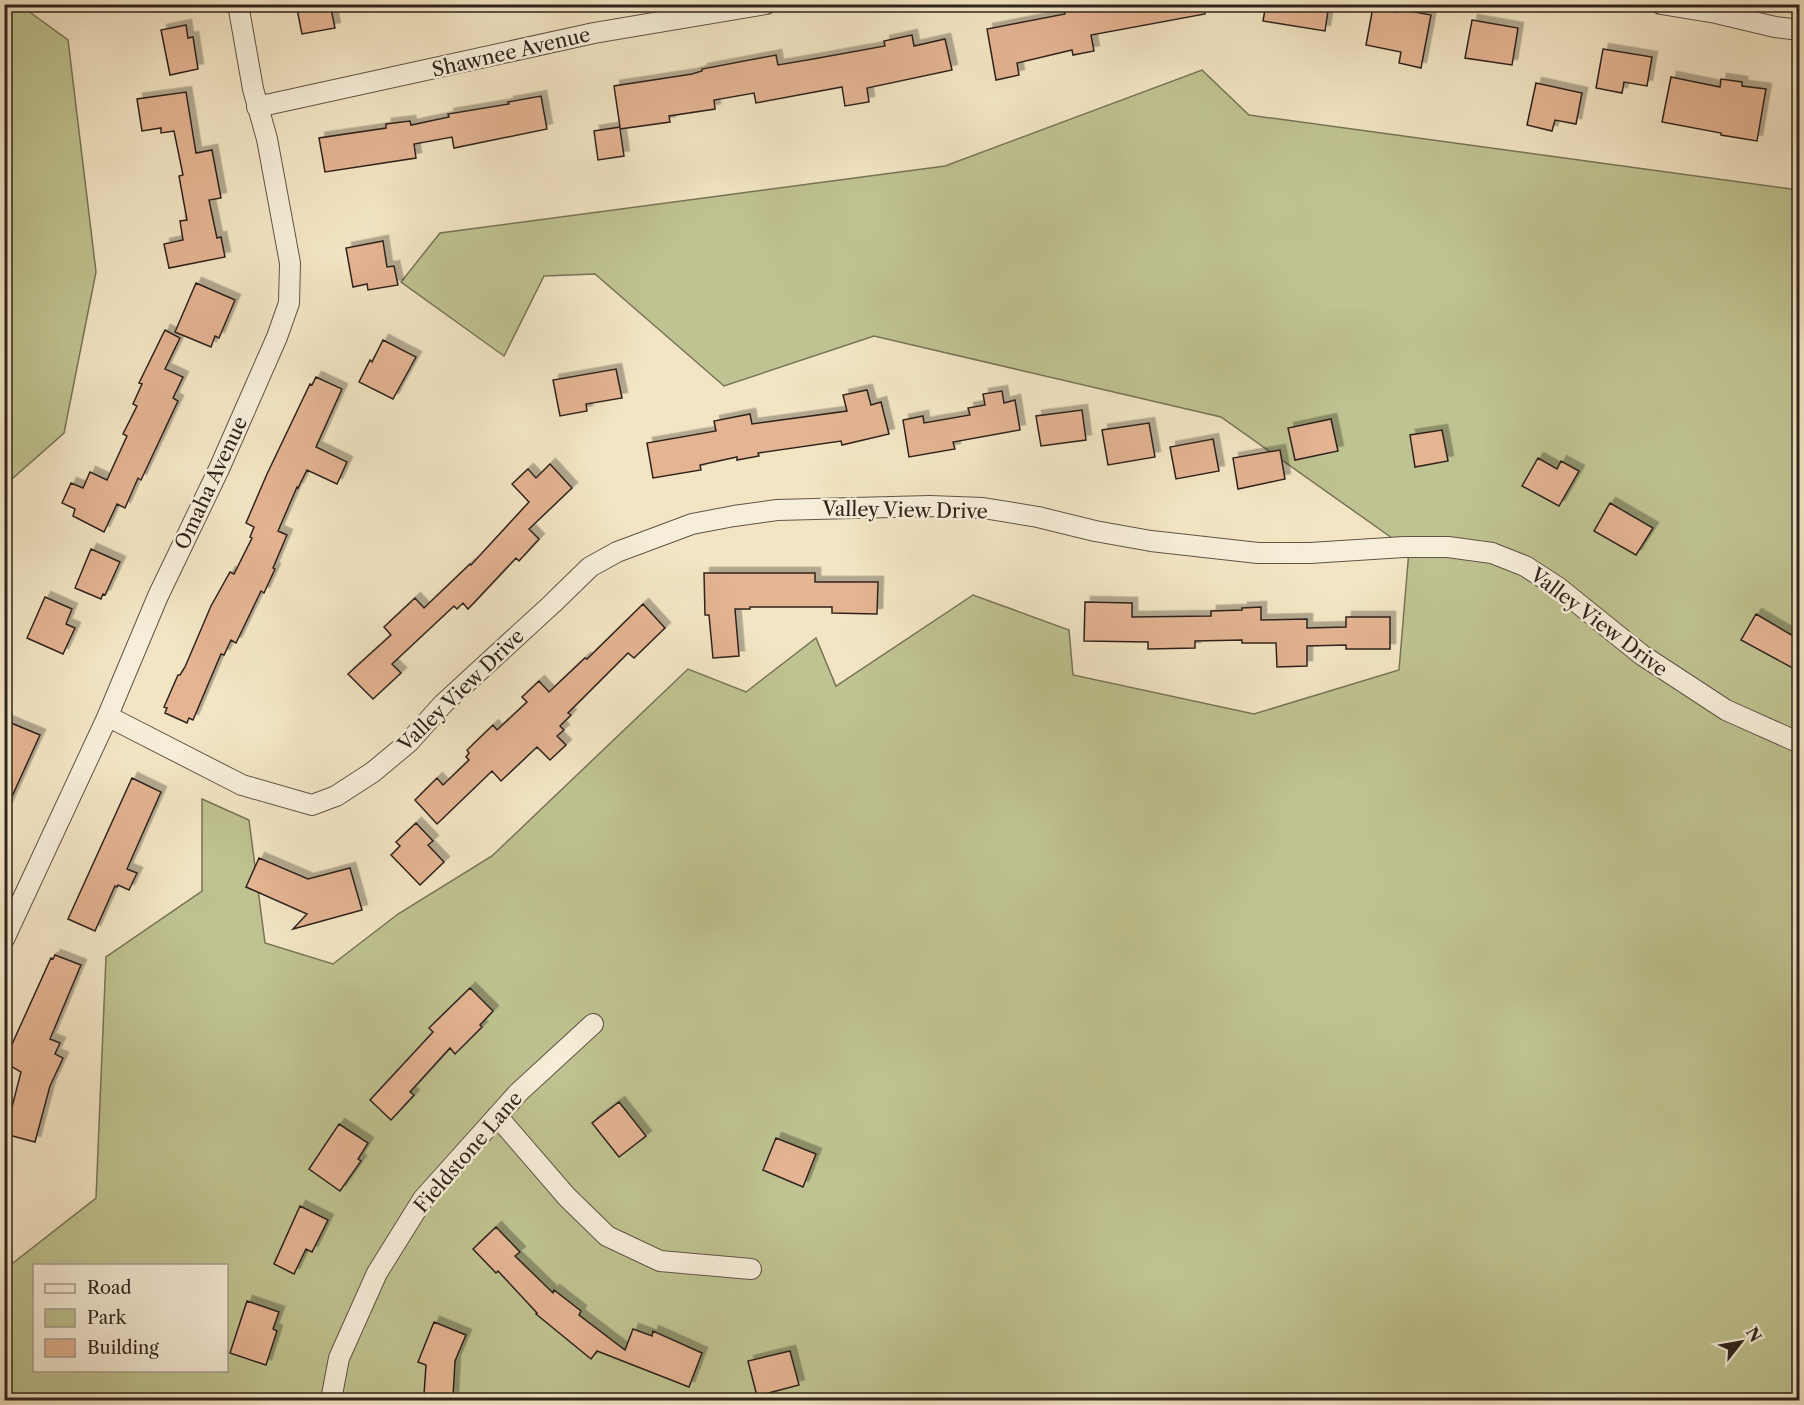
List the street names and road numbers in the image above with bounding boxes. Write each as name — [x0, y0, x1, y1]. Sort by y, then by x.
street label: Shawnee Avenue — [430, 22, 592, 82]
street label: Omaha Avenue — [170, 413, 252, 553]
street label: Valley View Drive — [821, 497, 988, 523]
street label: Valley View Drive — [1525, 562, 1672, 681]
street label: Valley View Drive — [392, 624, 529, 757]
street label: Fieldstone Lane — [409, 1087, 527, 1217]

